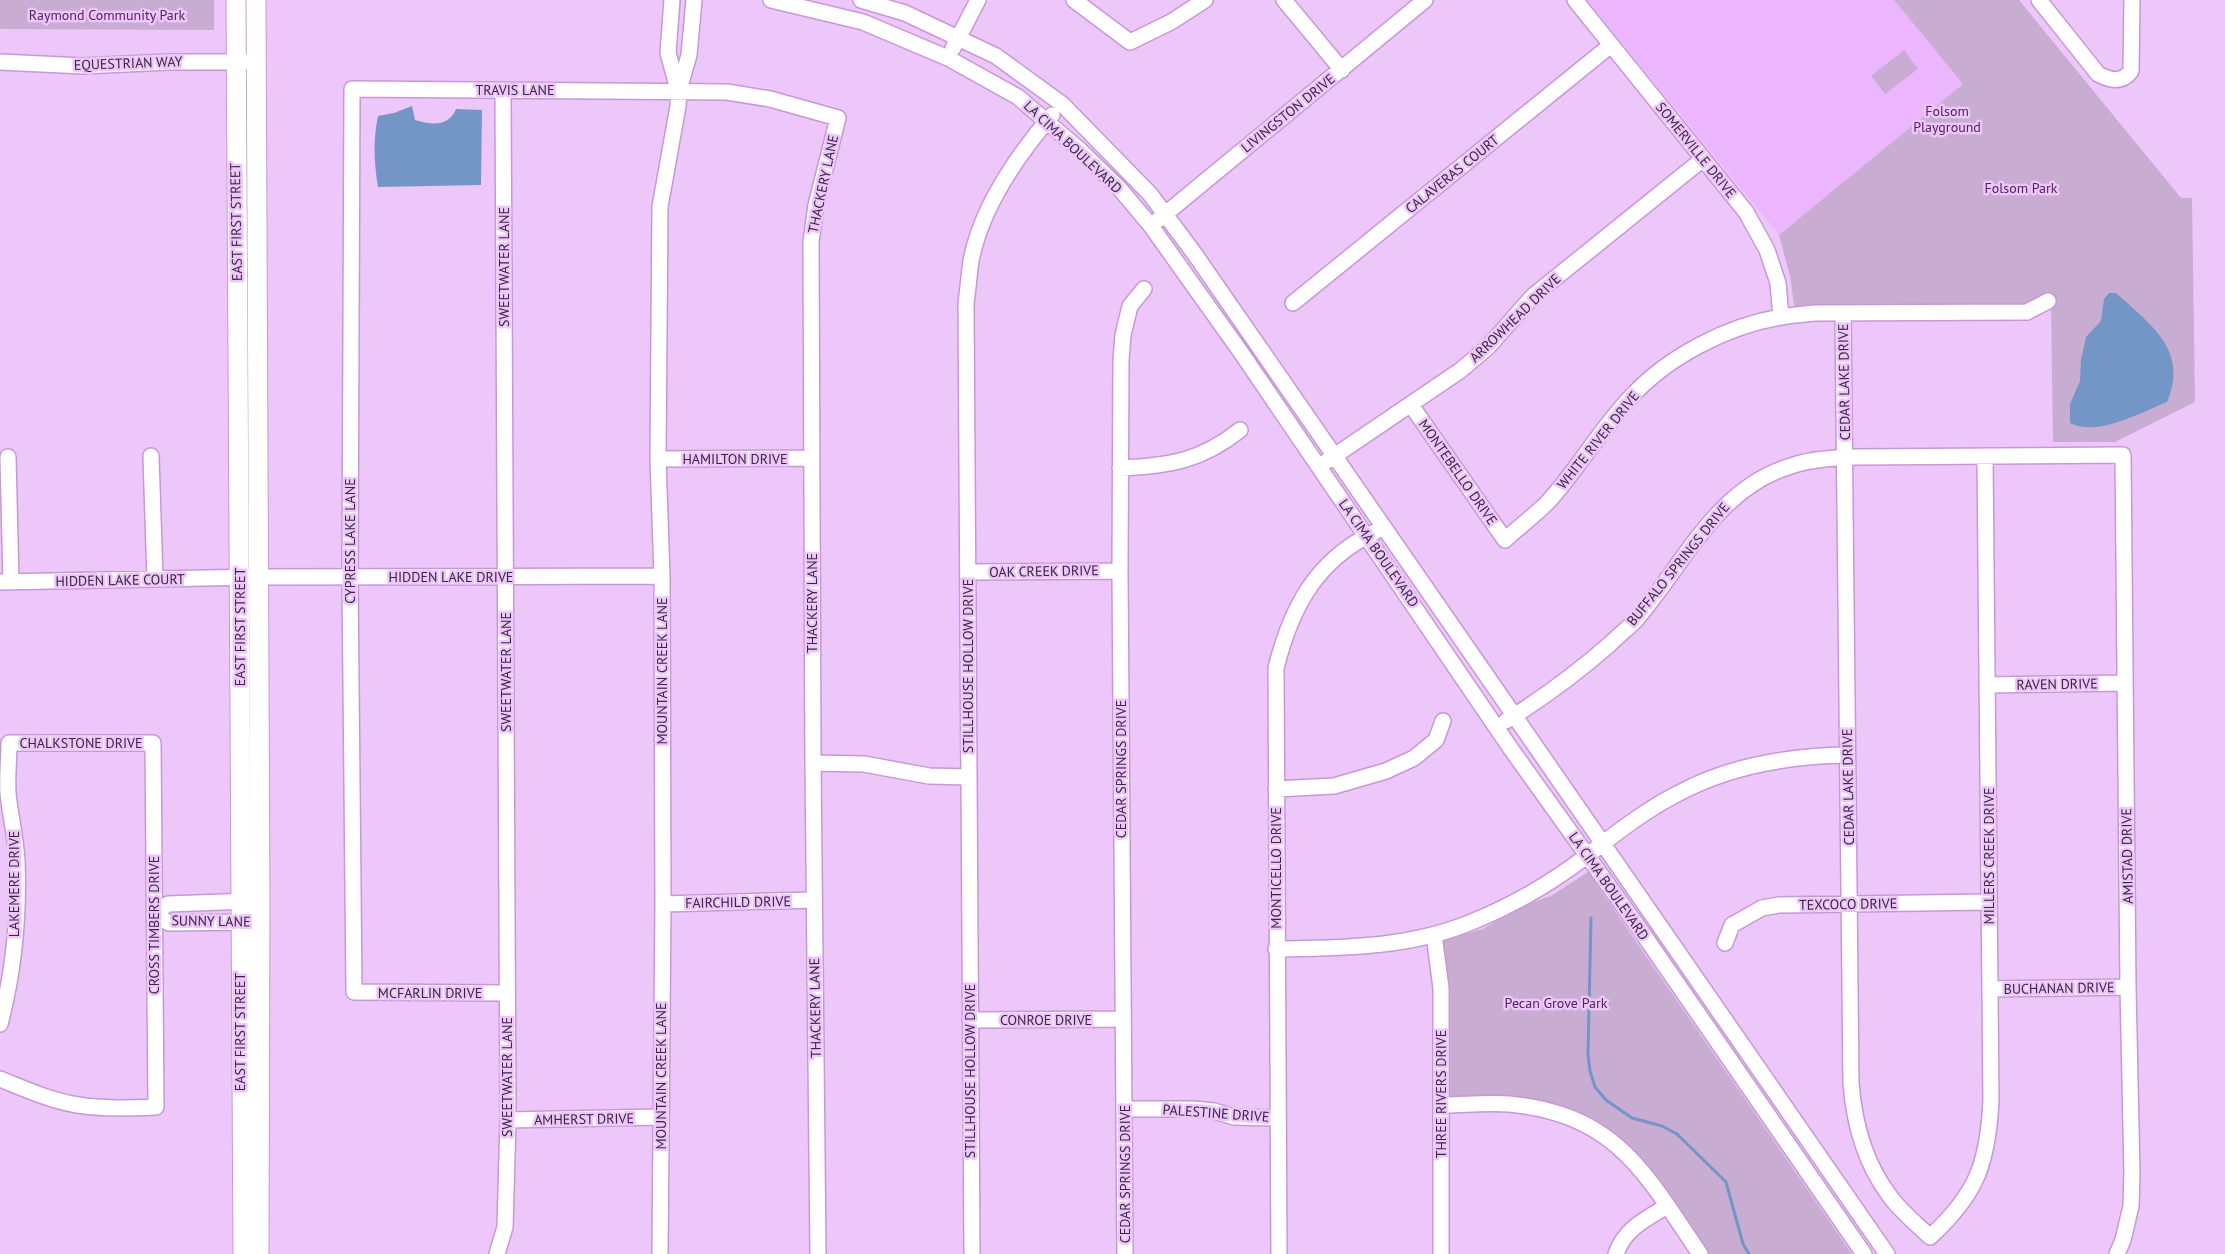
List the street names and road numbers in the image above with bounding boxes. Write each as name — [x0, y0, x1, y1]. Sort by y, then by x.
street label: EQUESTRIAN WAY — [73, 52, 183, 74]
street label: LIVINGSTON DRIVE — [1237, 70, 1339, 156]
street label: TRAVIS LANE — [476, 81, 554, 99]
street label: LA CIMA BOULEVARD — [1020, 97, 1126, 197]
street label: SOMERVILLE DRIVE — [1652, 98, 1740, 202]
street label: CALAVERAS COURT — [1402, 131, 1503, 217]
street label: THACKERY LANE — [804, 133, 842, 235]
street label: EAST FIRST STREET — [226, 162, 246, 281]
street label: SWEETWATER LANE — [495, 207, 513, 327]
street label: ARROWHEAD DRIVE — [1466, 270, 1564, 366]
street label: CEDAR LAKE DRIVE — [1834, 323, 1854, 441]
street label: WHITE RIVER DRIVE — [1553, 387, 1643, 493]
street label: MONTEBELLO DRIVE — [1415, 416, 1501, 528]
street label: HAMILTON DRIVE — [682, 450, 788, 468]
street label: CYPRESS LAKE LANE — [341, 478, 359, 604]
street label: LA CIMA BOULEVARD — [1335, 495, 1423, 611]
street label: BUFFALO SPRINGS DRIVE — [1623, 499, 1733, 629]
street label: THACKERY LANE — [803, 553, 821, 653]
street label: OAK CREEK DRIVE — [989, 561, 1099, 581]
street label: EAST FIRST STREET — [231, 568, 249, 686]
street label: HIDDEN LAKE DRIVE — [389, 568, 513, 586]
street label: HIDDEN LAKE COURT — [55, 570, 185, 590]
street label: STILLHOUSE HOLLOW DRIVE — [959, 579, 977, 753]
street label: MOUNTAIN CREEK LANE — [653, 597, 671, 745]
street label: SWEETWATER LANE — [497, 612, 515, 732]
street label: RAVEN DRIVE — [2016, 674, 2098, 694]
street label: CEDAR SPRINGS DRIVE — [1112, 700, 1130, 838]
street label: CEDAR LAKE DRIVE — [1838, 728, 1858, 846]
street label: CHALKSTONE DRIVE — [19, 734, 143, 752]
street label: MILLERS CREEK DRIVE — [1980, 788, 1998, 924]
street label: MONTICELLO DRIVE — [1267, 807, 1285, 929]
street label: AMISTAD DRIVE — [2117, 808, 2137, 904]
street label: LA CIMA BOULEVARD — [1565, 828, 1653, 944]
street label: LAKEMERE DRIVE — [5, 831, 23, 937]
street label: CROSS TIMBERS DRIVE — [145, 856, 163, 994]
street label: FAIRCHILD DRIVE — [685, 892, 791, 912]
street label: TEXCOCO DRIVE — [1799, 894, 1897, 914]
street label: SUNNY LANE — [171, 911, 251, 931]
street label: THACKERY LANE — [805, 958, 825, 1058]
street label: EAST FIRST STREET — [231, 973, 249, 1091]
street label: BUCHANAN DRIVE — [2004, 978, 2114, 998]
street label: MCFARLIN DRIVE — [378, 984, 482, 1002]
street label: STILLHOUSE HOLLOW DRIVE — [961, 984, 979, 1158]
street label: MOUNTAIN CREEK LANE — [652, 1002, 670, 1150]
street label: CONROE DRIVE — [1000, 1011, 1092, 1029]
street label: SWEETWATER LANE — [498, 1017, 516, 1137]
street label: THREE RIVERS DRIVE — [1432, 1030, 1450, 1158]
street label: PALESTINE DRIVE — [1162, 1100, 1270, 1126]
street label: CEDAR SPRINGS DRIVE — [1116, 1105, 1134, 1243]
street label: AMHERST DRIVE — [534, 1109, 634, 1129]

